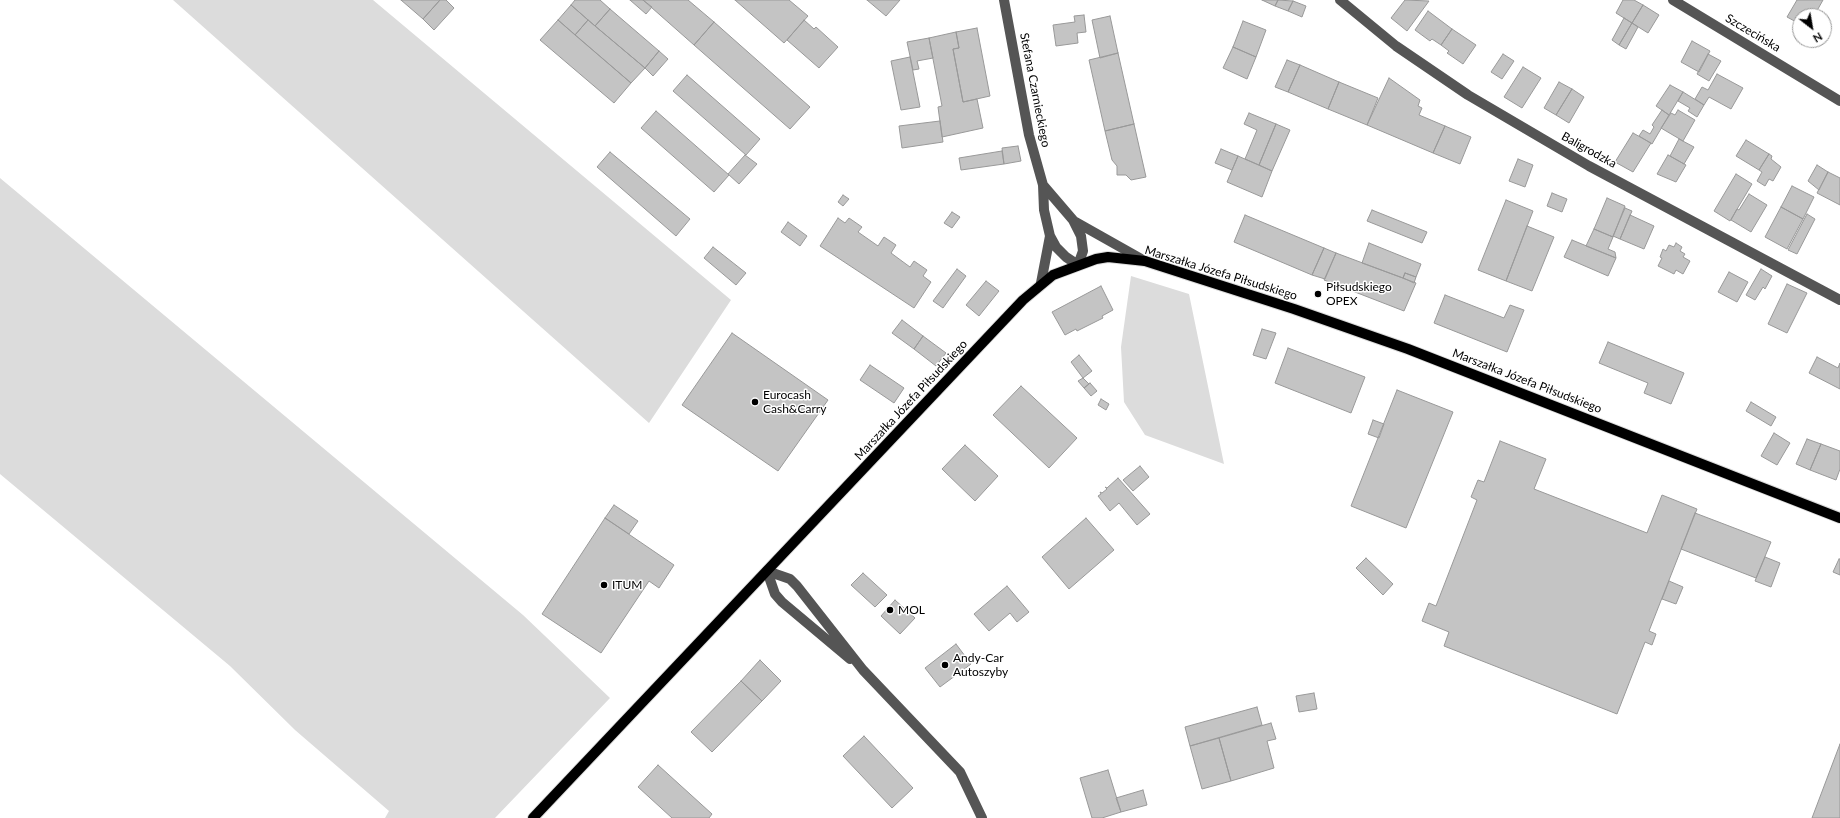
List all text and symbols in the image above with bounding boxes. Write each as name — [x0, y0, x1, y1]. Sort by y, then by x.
north arrow — [1792, 8, 1832, 48]
street label: Szczecińska — [1723, 11, 1783, 55]
text: N — [1811, 30, 1825, 46]
street label: Stefana Czarnieckiego — [1017, 32, 1053, 148]
street label: Baligrodzka — [1559, 129, 1619, 171]
street label: Marszałka Józefa Piłsudskiego — [1143, 243, 1299, 303]
place label: Piłsudskiego OPEX — [1326, 280, 1392, 308]
marker: Piłsudskiego OPEX — [1313, 289, 1323, 299]
street label: Marszałka Józefa Piłsudskiego — [852, 337, 970, 463]
street label: Marszałka Józefa Piłsudskiego — [1450, 346, 1604, 416]
place label: Eurocash Cash&Carry — [763, 388, 826, 416]
marker: Eurocash Cash&Carry — [750, 397, 760, 407]
place label: ITUM — [612, 578, 642, 592]
marker: ITUM — [599, 580, 609, 590]
place label: MOL — [898, 603, 925, 617]
marker: MOL — [885, 605, 895, 615]
place label: Andy-Car Autoszyby — [953, 651, 1008, 679]
marker: Andy-Car Autoszyby — [940, 660, 950, 670]

